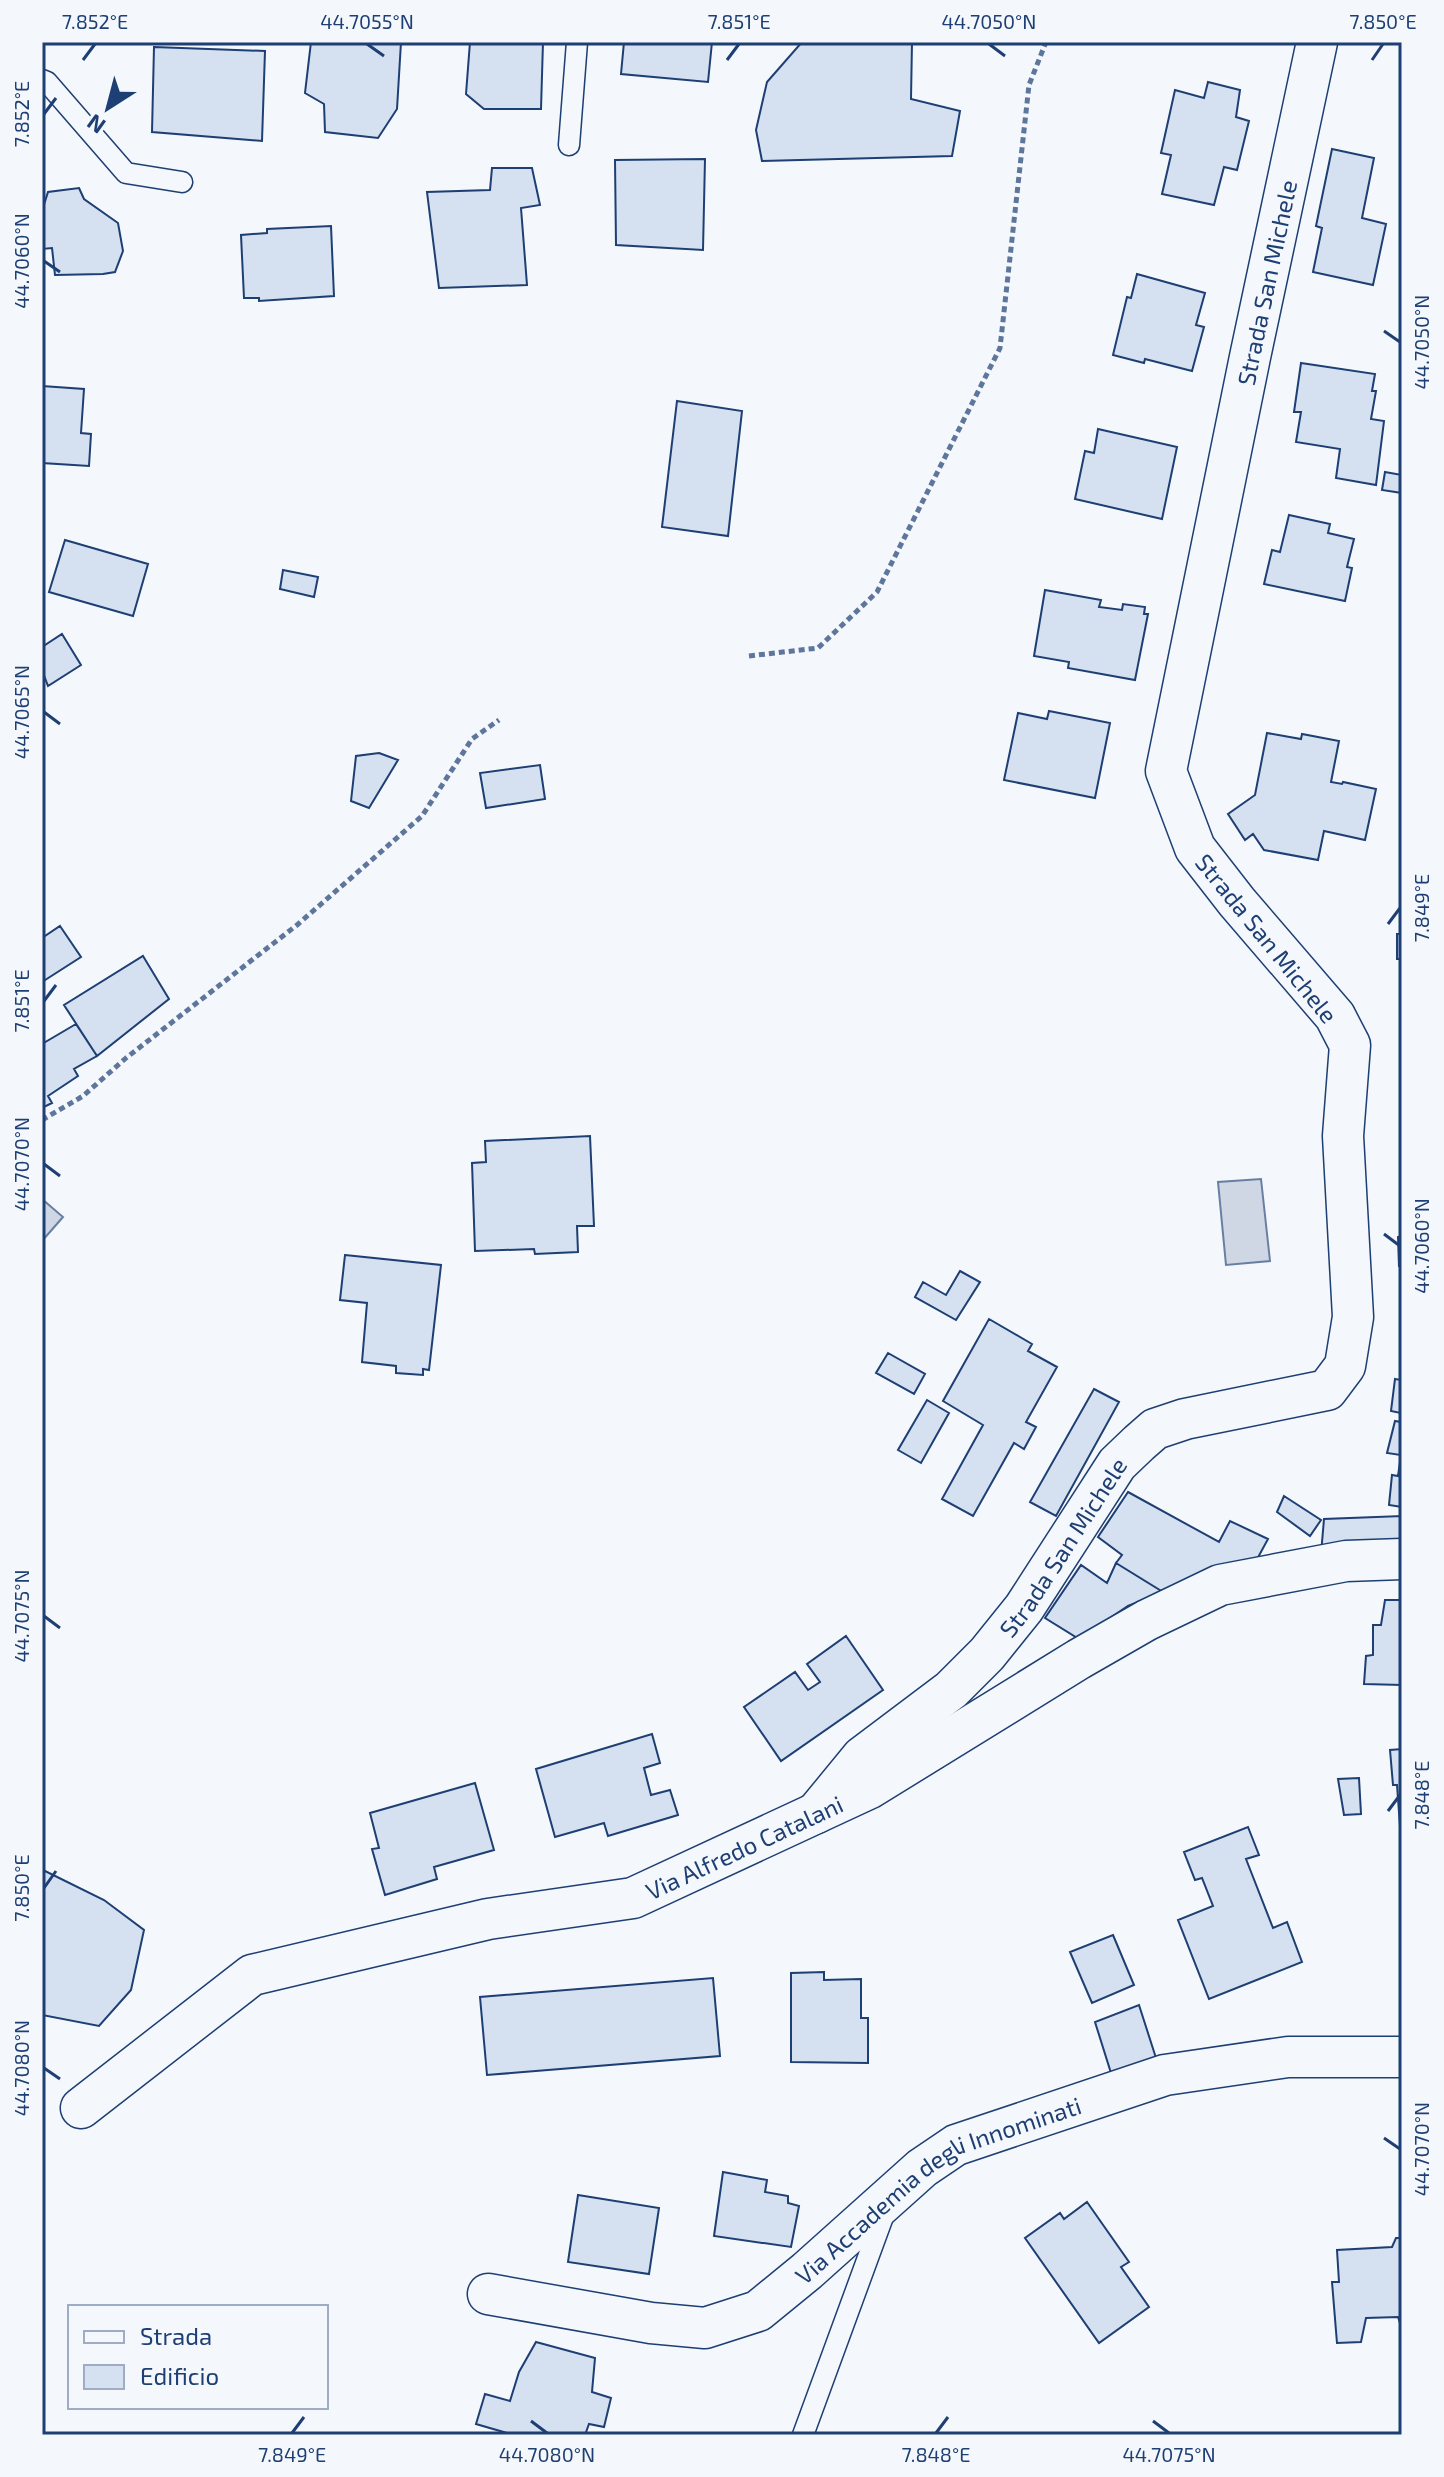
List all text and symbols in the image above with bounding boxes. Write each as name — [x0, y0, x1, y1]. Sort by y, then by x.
text: 7.852°E — [62, 9, 128, 33]
text: 44.7055°N — [320, 9, 414, 33]
text: 7.851°E — [707, 9, 771, 33]
text: 44.7050°N — [942, 9, 1036, 33]
text: 7.850°E — [1349, 9, 1417, 33]
north arrow — [68, 68, 148, 148]
text: 7.852°E — [9, 81, 33, 147]
text: N — [82, 110, 110, 140]
street label: Strada San Michele — [1230, 177, 1302, 388]
text: 44.7060°N — [9, 213, 33, 309]
text: 44.7050°N — [1409, 295, 1433, 389]
text: 44.7065°N — [9, 665, 33, 759]
street label: Strada San Michele — [1190, 848, 1344, 1028]
text: 7.849°E — [1409, 874, 1433, 942]
text: 7.851°E — [9, 969, 33, 1033]
text: 44.7070°N — [9, 1117, 33, 1211]
text: 44.7060°N — [1409, 1198, 1433, 1294]
street label: Strada San Michele — [992, 1452, 1132, 1642]
text: 44.7075°N — [9, 1569, 33, 1663]
text: 7.848°E — [1409, 1761, 1433, 1829]
street label: Via Alfredo Catalani — [641, 1788, 847, 1905]
text: 7.850°E — [9, 1854, 33, 1922]
text: 44.7080°N — [9, 2020, 33, 2116]
street label: Via Accademia degli Innominati — [789, 2090, 1085, 2290]
text: 44.7070°N — [1409, 2102, 1433, 2196]
legend — [68, 2305, 328, 2409]
text: Strada — [140, 2321, 212, 2350]
text: Edificio — [140, 2361, 219, 2390]
text: 7.849°E — [258, 2442, 326, 2466]
text: 44.7080°N — [499, 2442, 595, 2466]
text: 7.848°E — [902, 2442, 970, 2466]
text: 44.7075°N — [1122, 2442, 1216, 2466]

